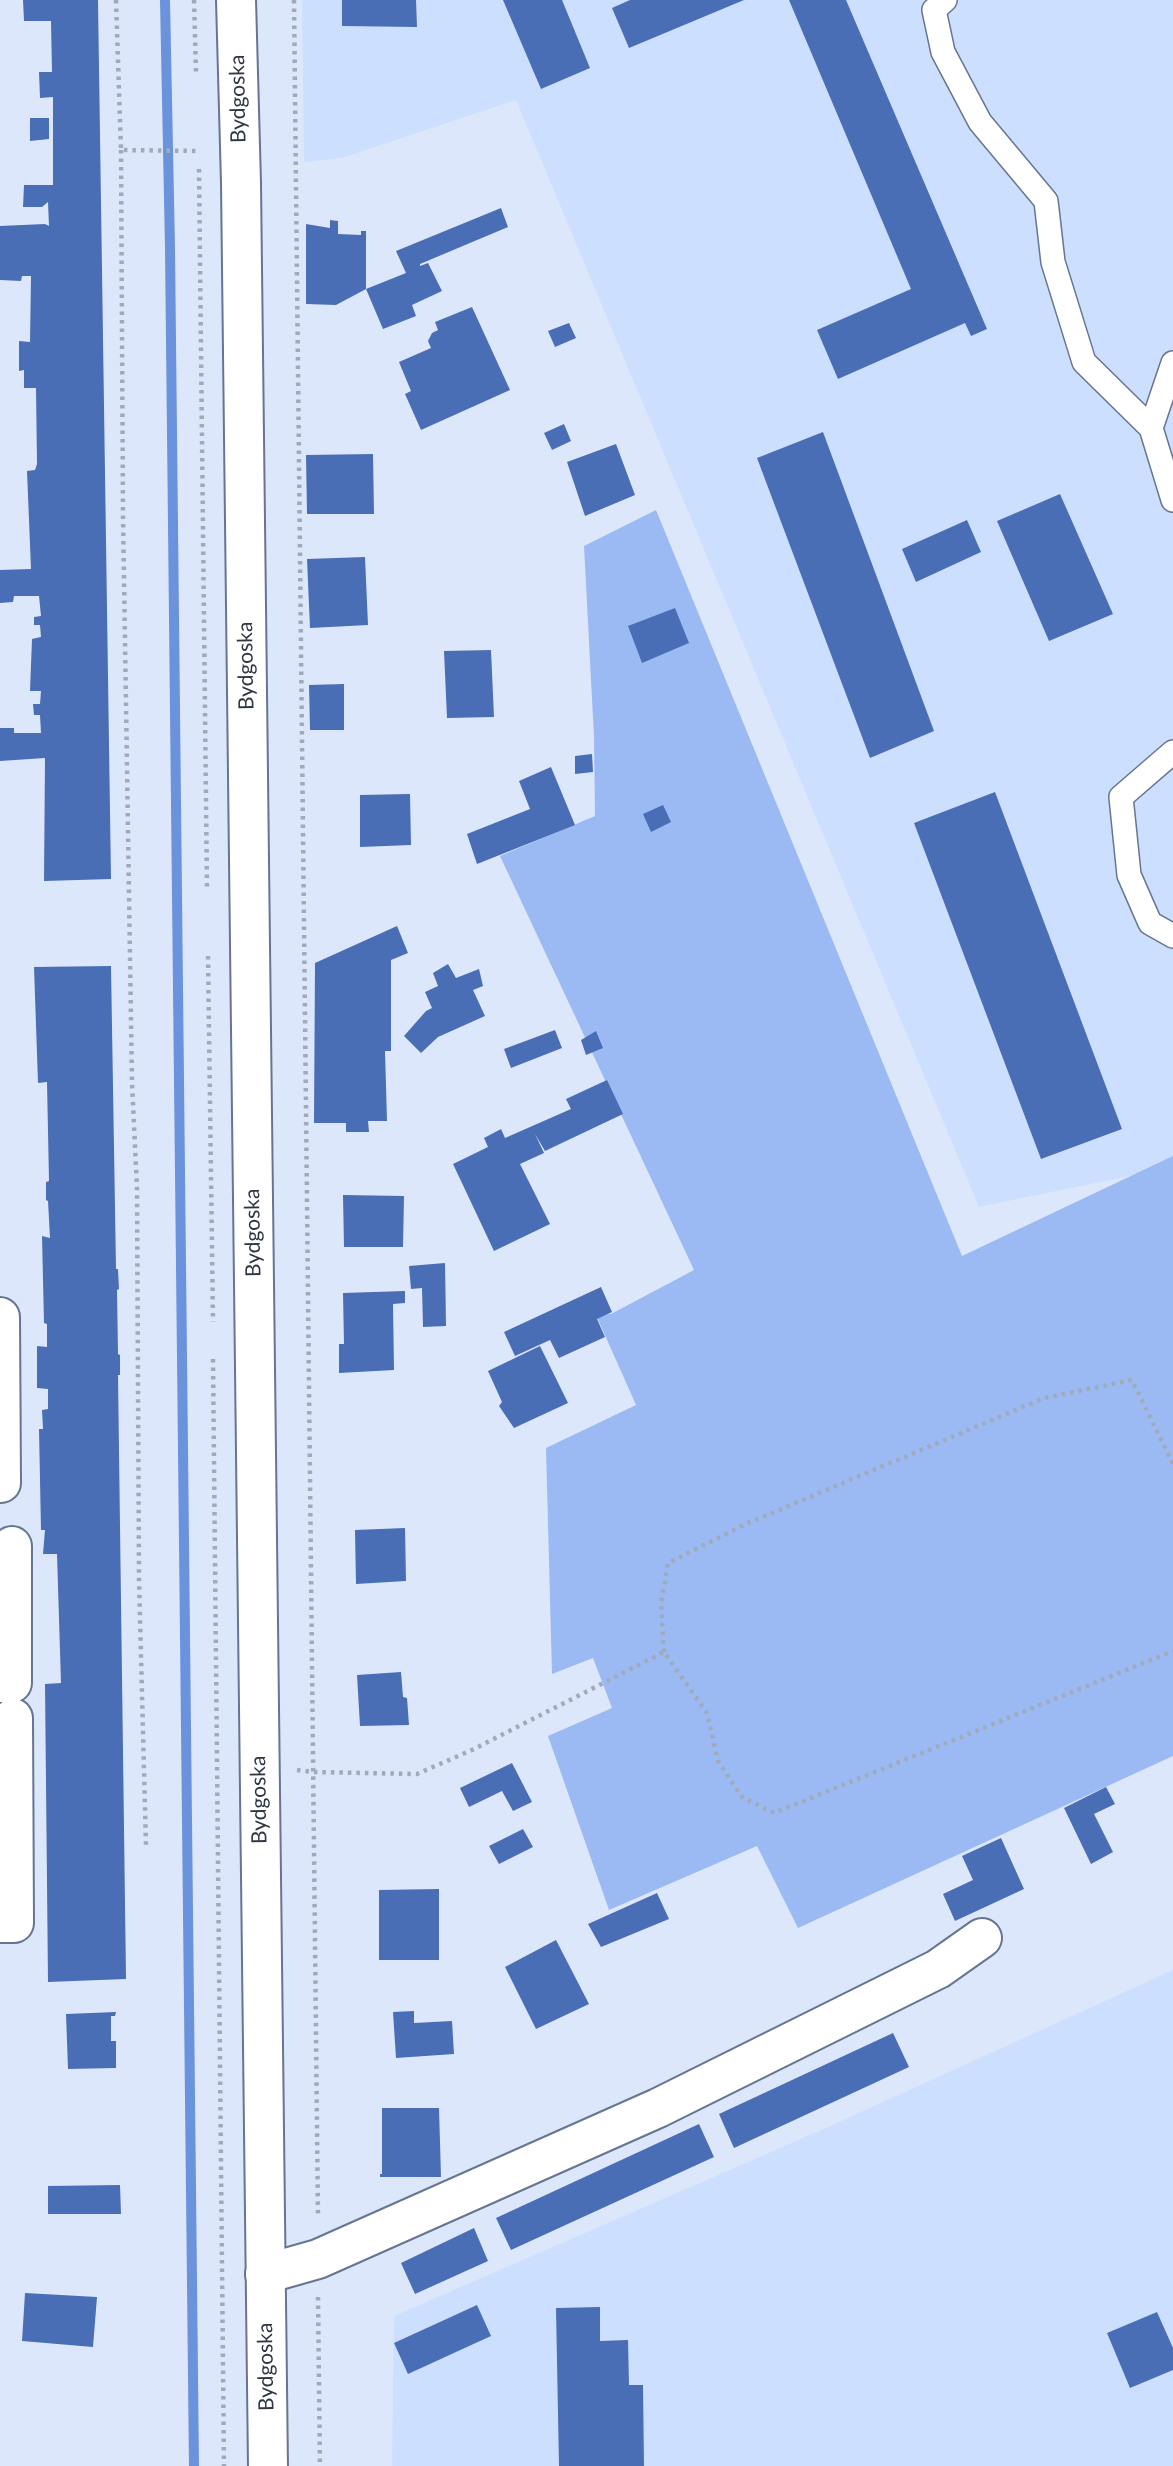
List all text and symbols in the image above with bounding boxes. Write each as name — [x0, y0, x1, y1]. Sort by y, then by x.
street label: Bydgoska — [225, 55, 251, 143]
street label: Bydgoska — [233, 622, 259, 710]
street label: Bydgoska — [240, 1189, 266, 1277]
street label: Bydgoska — [246, 1756, 272, 1844]
street label: Bydgoska — [253, 2323, 279, 2411]

